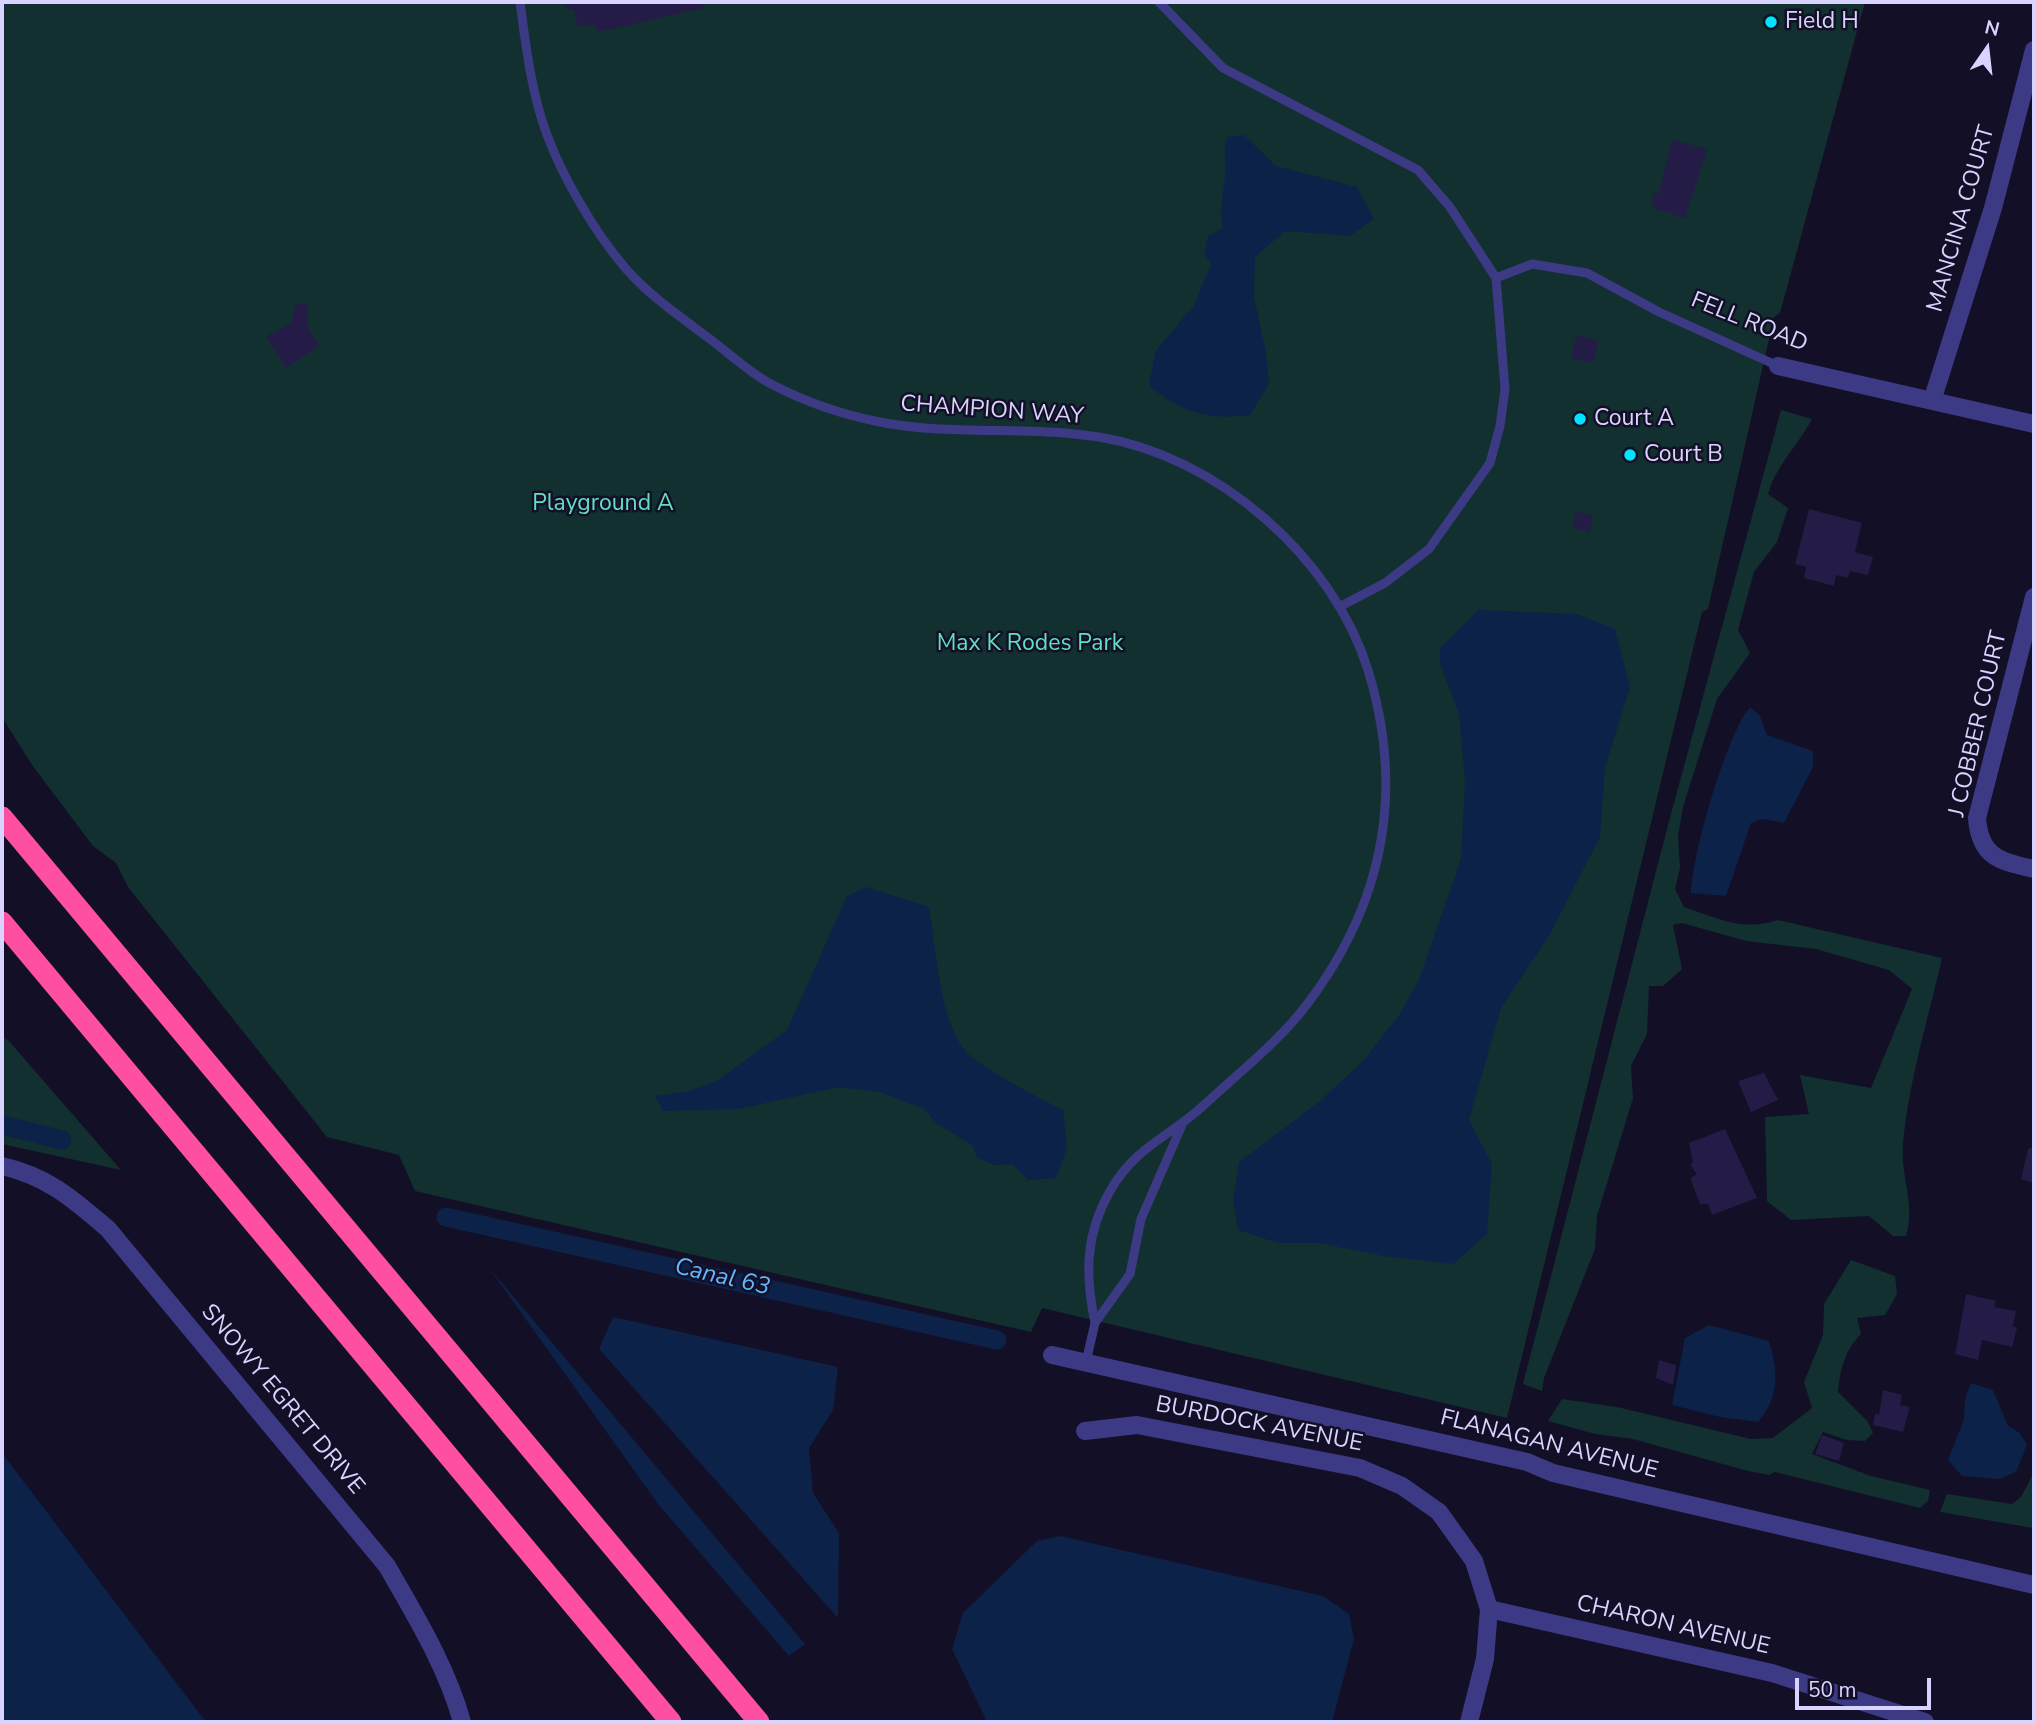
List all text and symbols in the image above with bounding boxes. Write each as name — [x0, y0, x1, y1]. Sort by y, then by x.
place label: Field H — [1785, 8, 1859, 36]
marker: Field H — [1763, 14, 1779, 30]
north arrow — [1952, 14, 2022, 84]
text: N — [1982, 14, 2002, 43]
street label: MANCINA COURT — [1922, 123, 2002, 315]
street label: FELL ROAD — [1687, 287, 1811, 359]
street label: CHAMPION WAY — [900, 391, 1084, 431]
place label: Court A — [1594, 405, 1674, 433]
marker: Court A — [1572, 411, 1588, 427]
place label: Court B — [1644, 441, 1723, 469]
marker: Court B — [1622, 447, 1638, 463]
park label: Playground A — [532, 490, 674, 518]
street label: J COBBER COURT — [1944, 628, 2014, 820]
park label: Max K Rodes Park — [937, 630, 1123, 658]
water label: Canal 63 — [672, 1253, 772, 1303]
street label: SNOWY EGRET DRIVE — [194, 1299, 370, 1501]
street label: BURDOCK AVENUE — [1153, 1391, 1365, 1459]
street label: FLANAGAN AVENUE — [1437, 1405, 1661, 1485]
street label: CHARON AVENUE — [1574, 1590, 1772, 1662]
scale bar — [1798, 1664, 1934, 1708]
text: 50 m — [1808, 1676, 1857, 1704]

